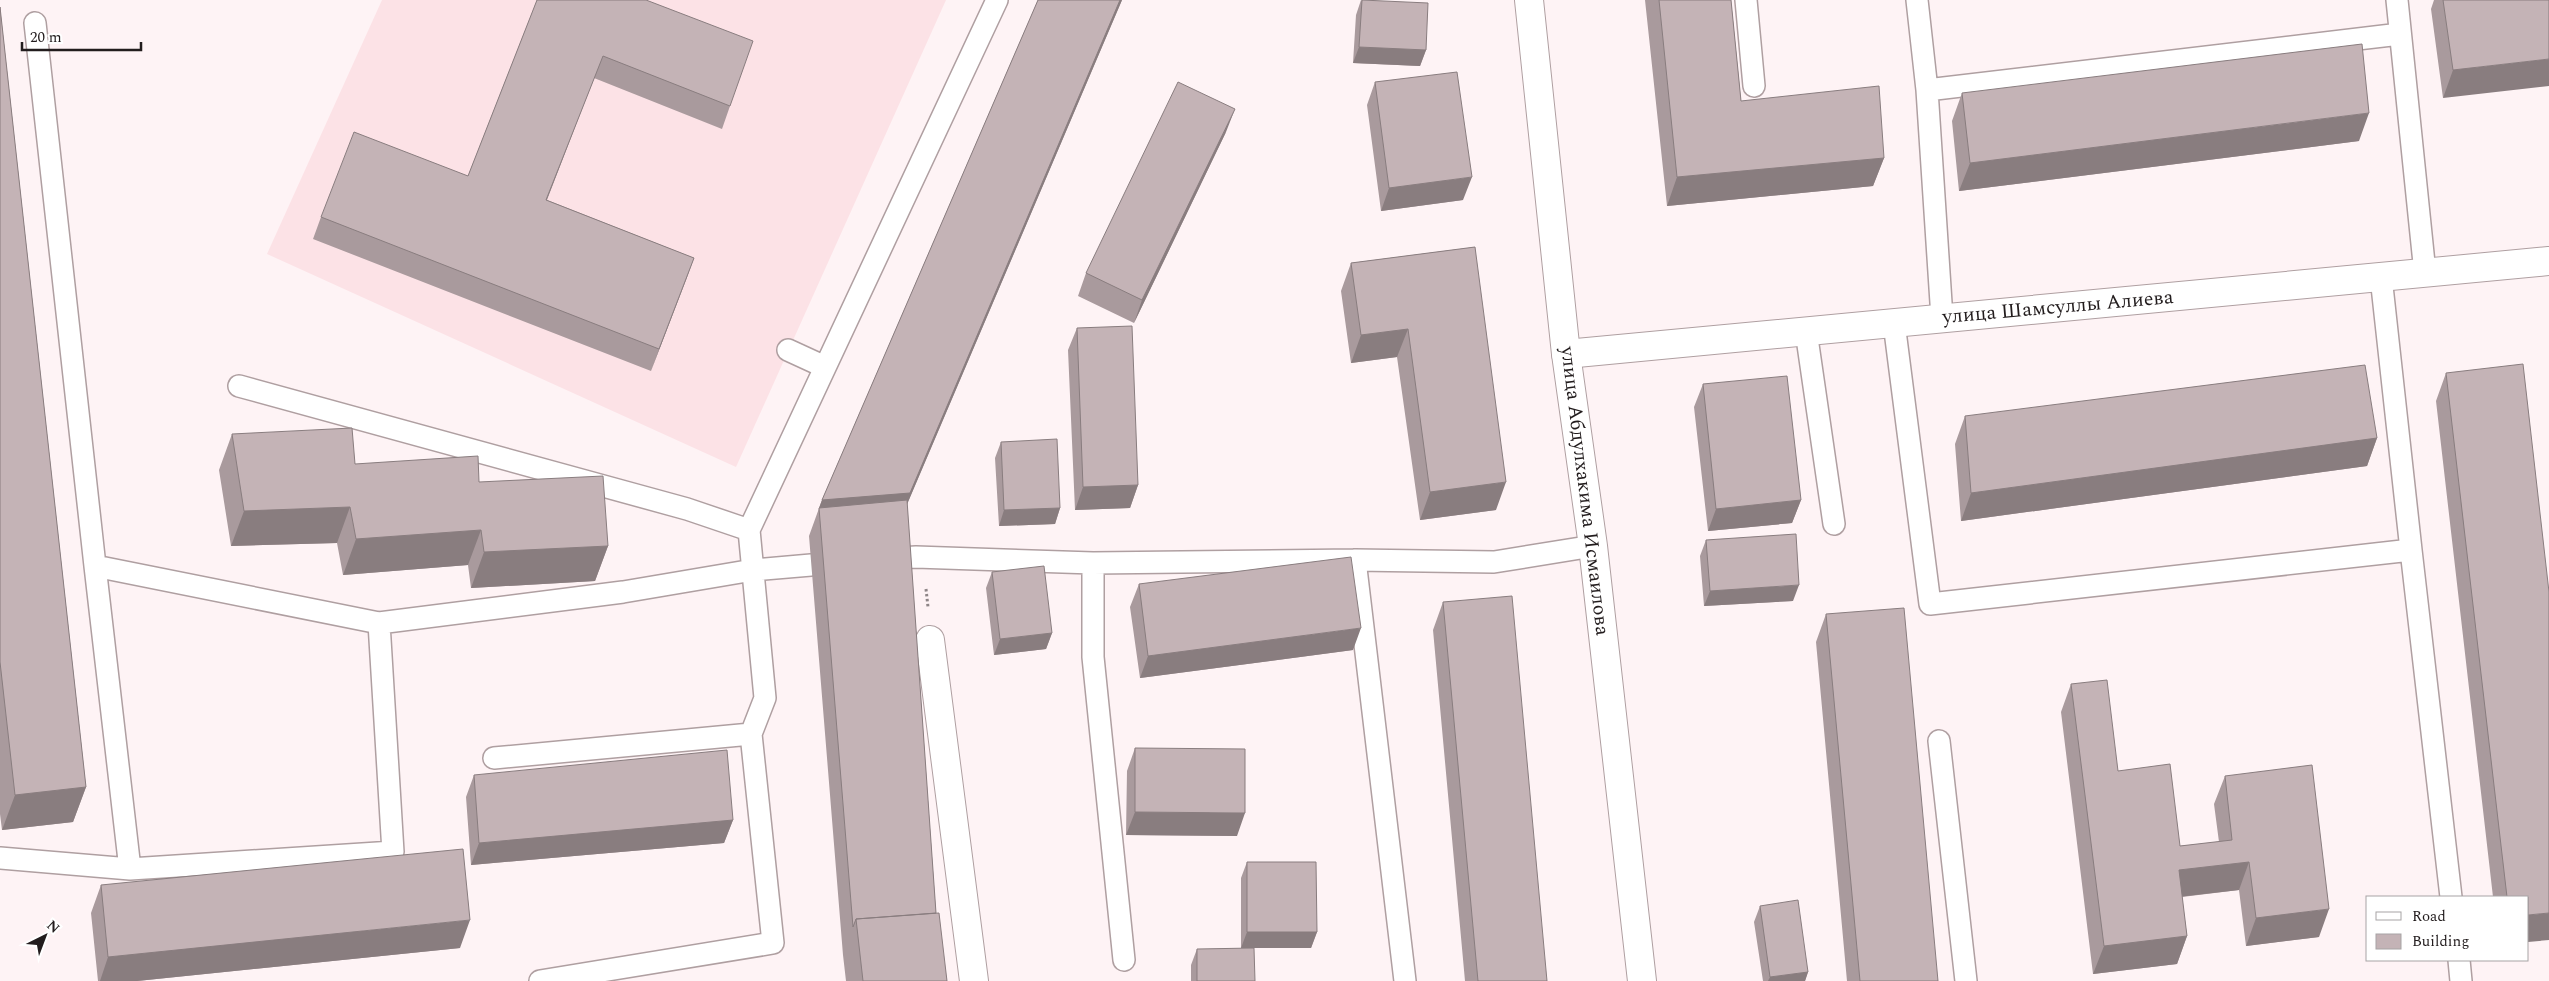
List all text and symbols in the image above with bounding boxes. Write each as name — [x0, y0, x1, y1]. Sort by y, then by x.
scale bar — [22, 20, 141, 52]
text: 20 m — [30, 26, 62, 49]
street label: улица Шамсуллы Алиева — [1940, 282, 2175, 332]
street label: улица Абдулхакима Исмаилова — [1552, 344, 1618, 637]
legend — [2366, 896, 2529, 961]
text: Road — [2412, 905, 2446, 928]
north arrow — [20, 911, 70, 961]
text: N — [42, 915, 65, 938]
text: Building — [2412, 930, 2469, 953]

